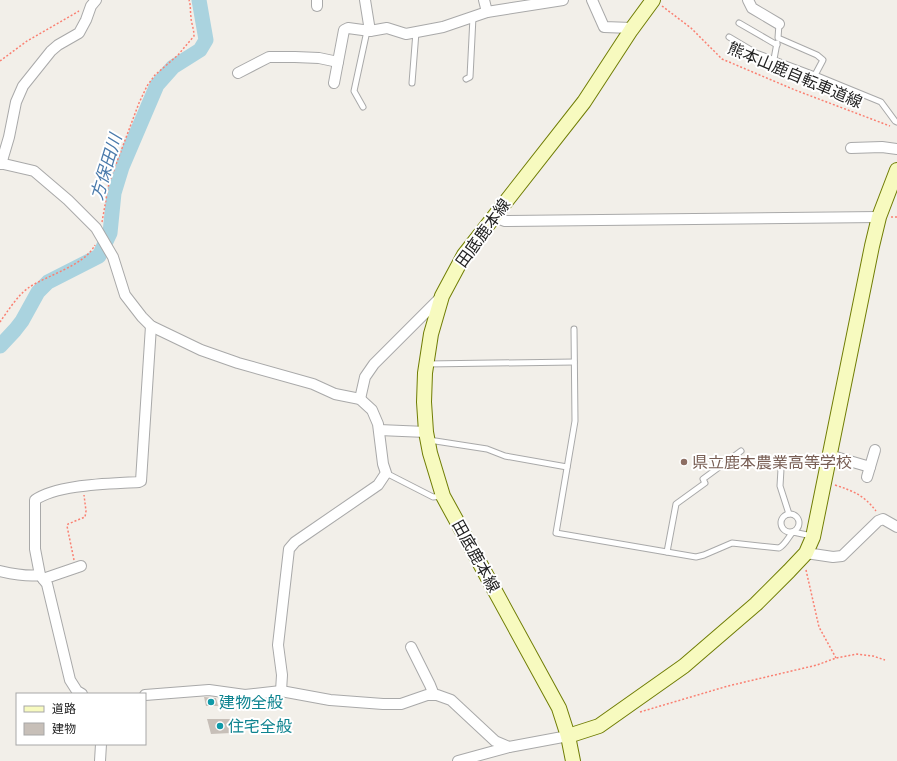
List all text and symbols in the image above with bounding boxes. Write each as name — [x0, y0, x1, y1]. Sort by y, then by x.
street label: 熊本山鹿自転車道線 — [724, 36, 866, 114]
water label: 方保田川 — [85, 129, 128, 203]
street label: 田底鹿本線 — [450, 194, 516, 272]
place label: 県立鹿本農業高等学校 — [692, 451, 852, 474]
marker: 県立鹿本農業高等学校 — [679, 457, 689, 467]
street label: 田底鹿本線 — [447, 515, 505, 597]
place label: 建物全般 — [219, 691, 283, 714]
legend — [16, 693, 146, 745]
marker: 建物全般 — [206, 697, 216, 707]
text: 道路 — [52, 700, 76, 718]
place label: 住宅全般 — [228, 715, 292, 738]
text: 建物 — [52, 720, 76, 738]
marker: 住宅全般 — [215, 721, 225, 731]

